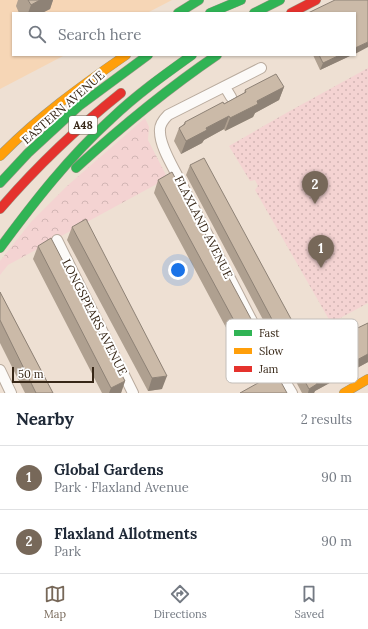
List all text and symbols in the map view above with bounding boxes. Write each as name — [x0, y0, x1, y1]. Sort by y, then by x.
search box — [12, 12, 356, 56]
icon: search — [26, 23, 48, 45]
text: Search here — [58, 25, 141, 44]
street label: EASTERN AVENUE — [19, 67, 107, 147]
road number: A48 — [69, 116, 97, 134]
pin: 2 — [302, 171, 328, 204]
street label: FLAXLAND AVENUE — [172, 173, 236, 281]
pin: 1 — [308, 235, 334, 268]
street label: LONGSPEARS AVENUE — [59, 256, 131, 378]
your location — [168, 260, 188, 280]
legend — [226, 319, 358, 383]
text: Fast — [259, 326, 280, 340]
text: Slow — [259, 344, 284, 358]
text: Jam — [258, 362, 279, 376]
scale bar — [12, 365, 94, 384]
text: 50 m — [18, 367, 44, 381]
text: Nearby — [16, 408, 74, 430]
text: 2 results — [301, 411, 352, 428]
text: Global Gardens — [54, 460, 164, 479]
text: 1 — [26, 469, 32, 486]
text: 90 m — [321, 469, 352, 486]
text: Park · Flaxland Avenue — [54, 479, 189, 496]
text: Flaxland Allotments — [54, 524, 197, 543]
text: 2 — [26, 533, 32, 550]
text: 90 m — [321, 533, 352, 550]
text: Park — [54, 543, 81, 560]
tab: Map — [44, 583, 66, 621]
tab: Directions — [154, 583, 207, 621]
tab: Saved — [294, 583, 324, 621]

